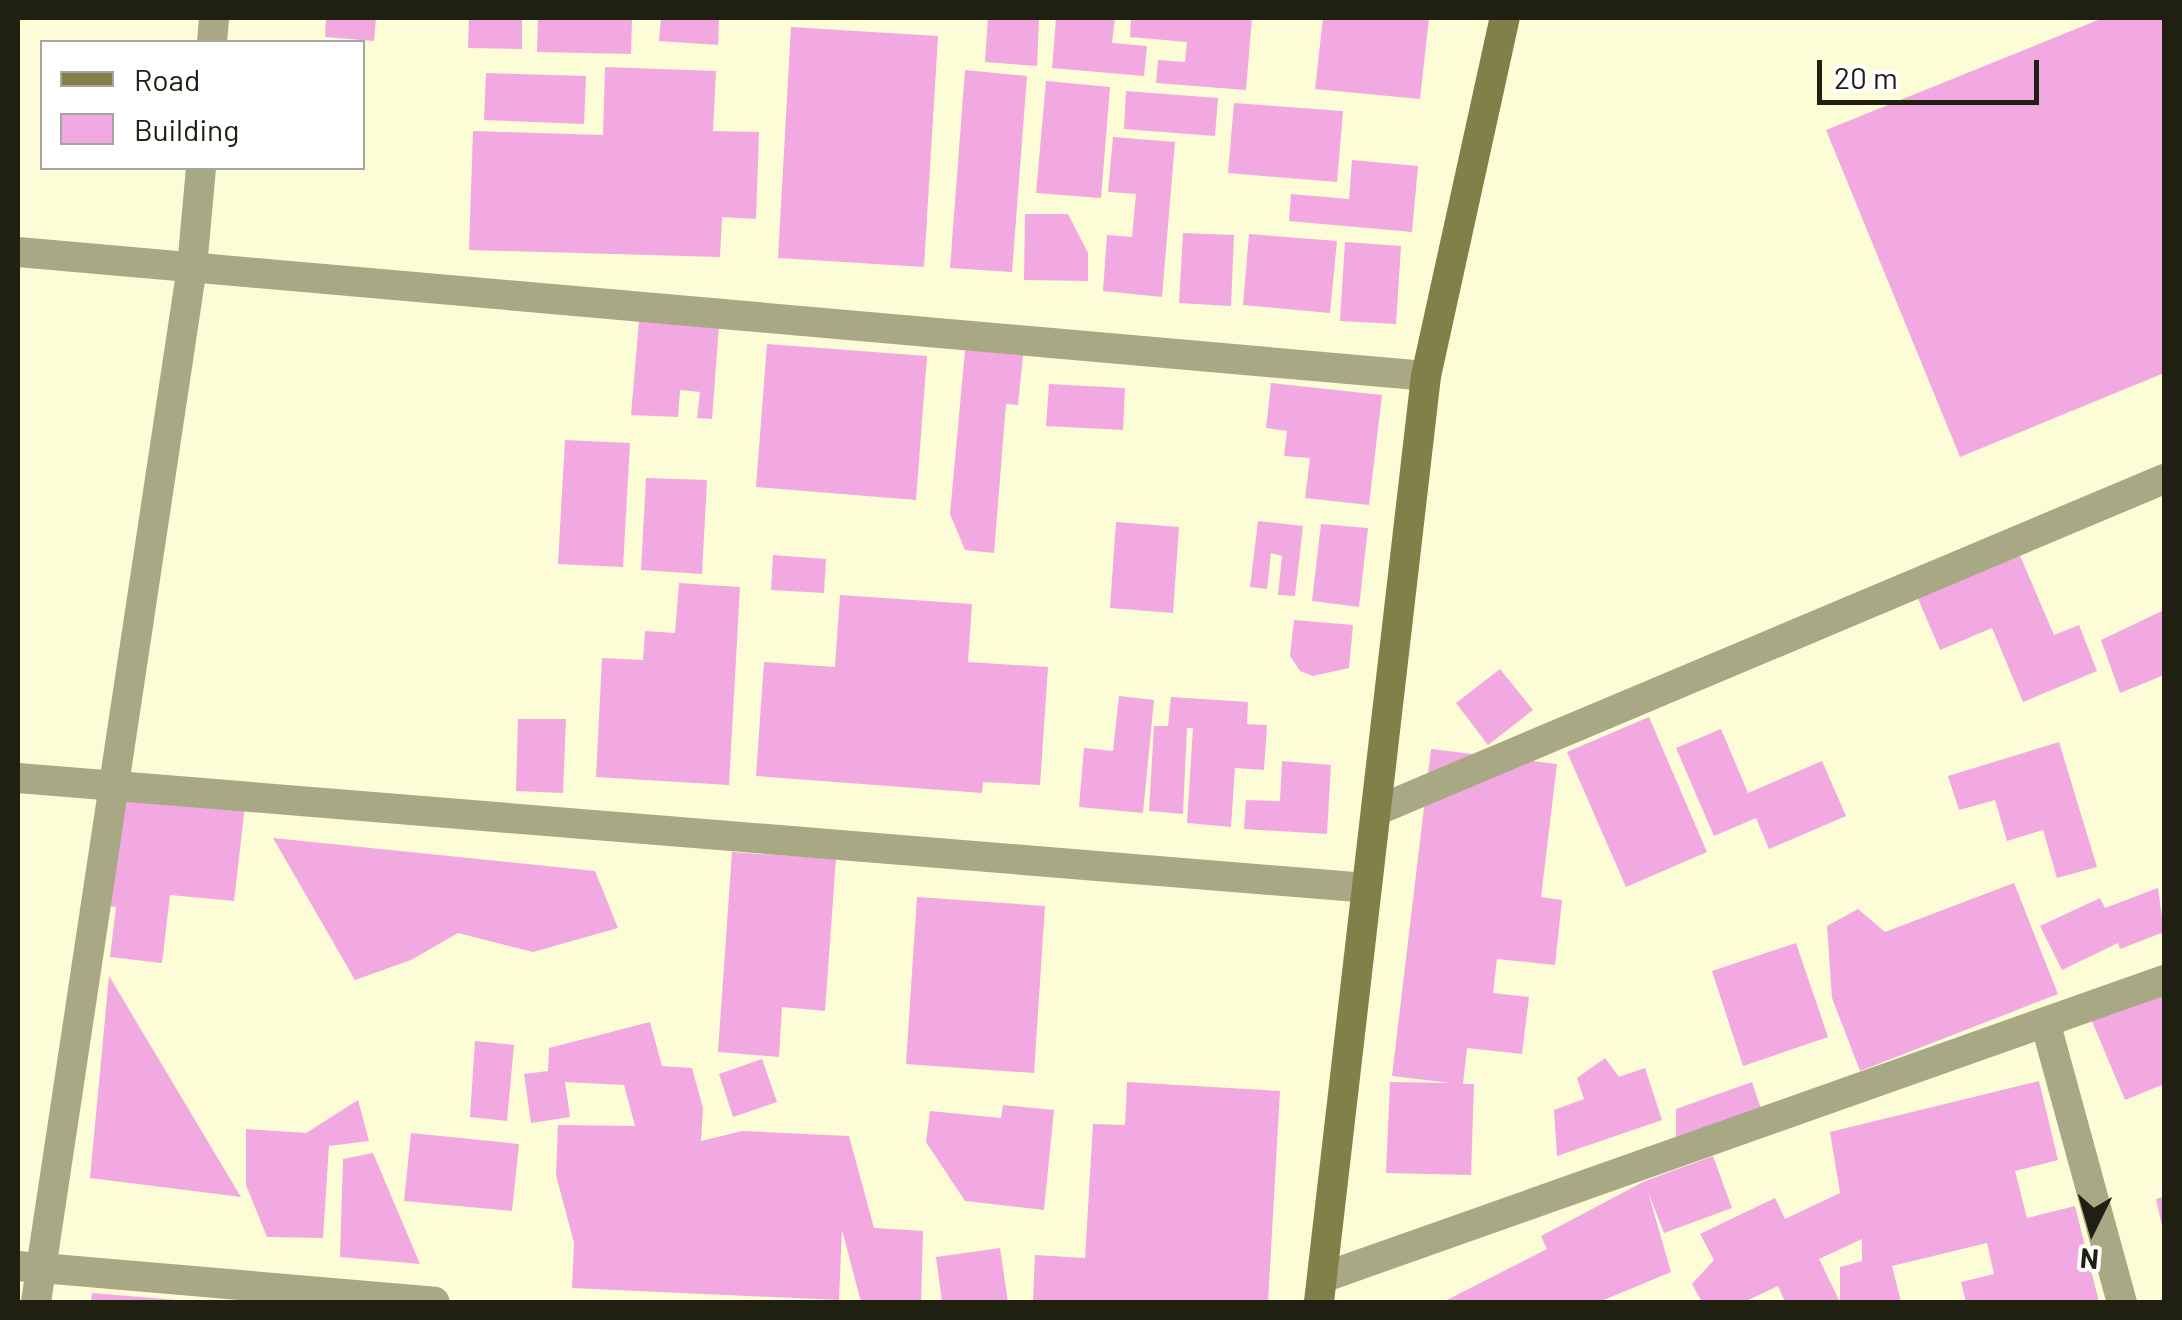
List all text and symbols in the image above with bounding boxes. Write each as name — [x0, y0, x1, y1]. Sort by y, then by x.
legend — [40, 40, 365, 170]
scale bar — [1822, 40, 2044, 102]
text: 20 m — [1834, 59, 1898, 95]
text: Road — [134, 61, 200, 97]
text: Building — [134, 111, 239, 147]
north arrow — [2042, 1180, 2142, 1280]
text: N — [2079, 1242, 2100, 1278]

